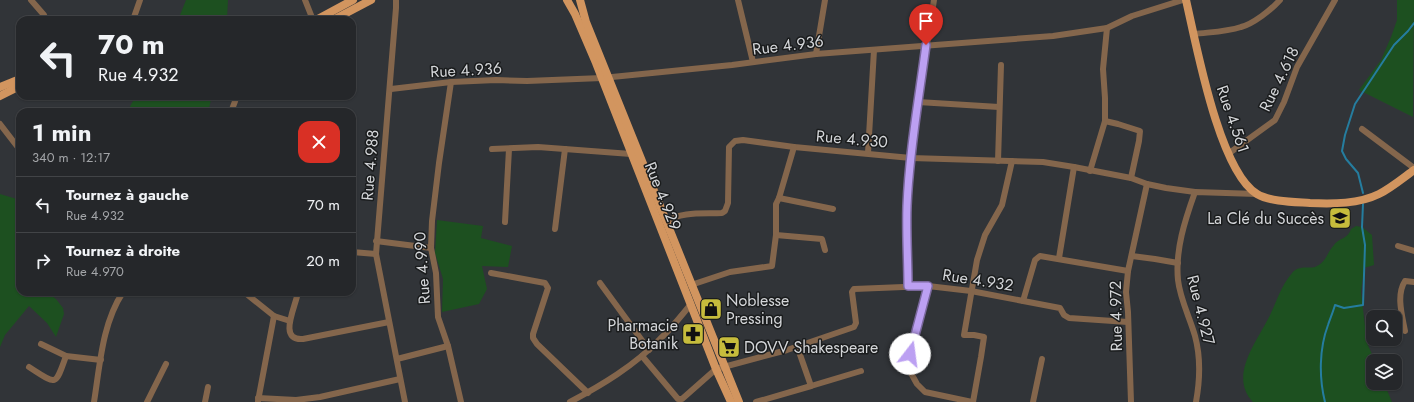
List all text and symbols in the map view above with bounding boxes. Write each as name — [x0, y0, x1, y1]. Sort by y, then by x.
pin — [909, 4, 943, 45]
icon: arrive — [915, 10, 937, 32]
text: 70 m — [98, 24, 165, 65]
street label: Rue 4.936 — [751, 29, 825, 61]
icon: left — [32, 32, 84, 84]
street label: Rue 4.618 — [1253, 43, 1305, 115]
street label: Rue 4.936 — [430, 57, 502, 83]
text: Rue 4.932 — [98, 62, 179, 88]
street label: Rue 4.561 — [1211, 82, 1255, 156]
text: 1 min — [32, 115, 92, 150]
button: close — [298, 121, 340, 163]
street label: Rue 4.930 — [815, 124, 889, 154]
street label: Rue 4.988 — [355, 129, 385, 201]
text: 340 m · 12:17 — [32, 148, 110, 167]
street label: Rue 4.929 — [639, 158, 687, 234]
text: Tournez à gauche — [66, 184, 189, 206]
icon: left — [32, 194, 54, 216]
text: 70 m — [307, 194, 340, 216]
school or university icon: La Clé du Succès — [1327, 205, 1353, 231]
text: Rue 4.932 — [66, 206, 124, 225]
place label: La Clé du Succès — [1207, 207, 1324, 230]
street label: Rue 4.990 — [408, 231, 436, 305]
text: Tournez à droite — [66, 240, 180, 262]
icon: right — [32, 250, 54, 272]
text: 20 m — [306, 250, 340, 272]
text: Rue 4.970 — [66, 262, 124, 281]
street label: Rue 4.932 — [941, 263, 1015, 297]
street label: Rue 4.927 — [1181, 273, 1221, 348]
street label: Rue 4.972 — [1104, 280, 1128, 352]
place label: Noblesse Pressing — [726, 289, 789, 330]
shop icon: Noblesse Pressing — [698, 296, 724, 322]
map controls — [1366, 310, 1402, 390]
button: search — [1366, 310, 1402, 346]
place label: Pharmacie Botanik — [607, 314, 679, 355]
pharmacy icon: Pharmacie Botanik — [680, 321, 706, 347]
position arrow — [889, 333, 931, 375]
supermarket icon: DOVV Shakespeare — [716, 334, 742, 360]
place label: DOVV Shakespeare — [744, 336, 878, 359]
button: layers — [1366, 354, 1402, 390]

